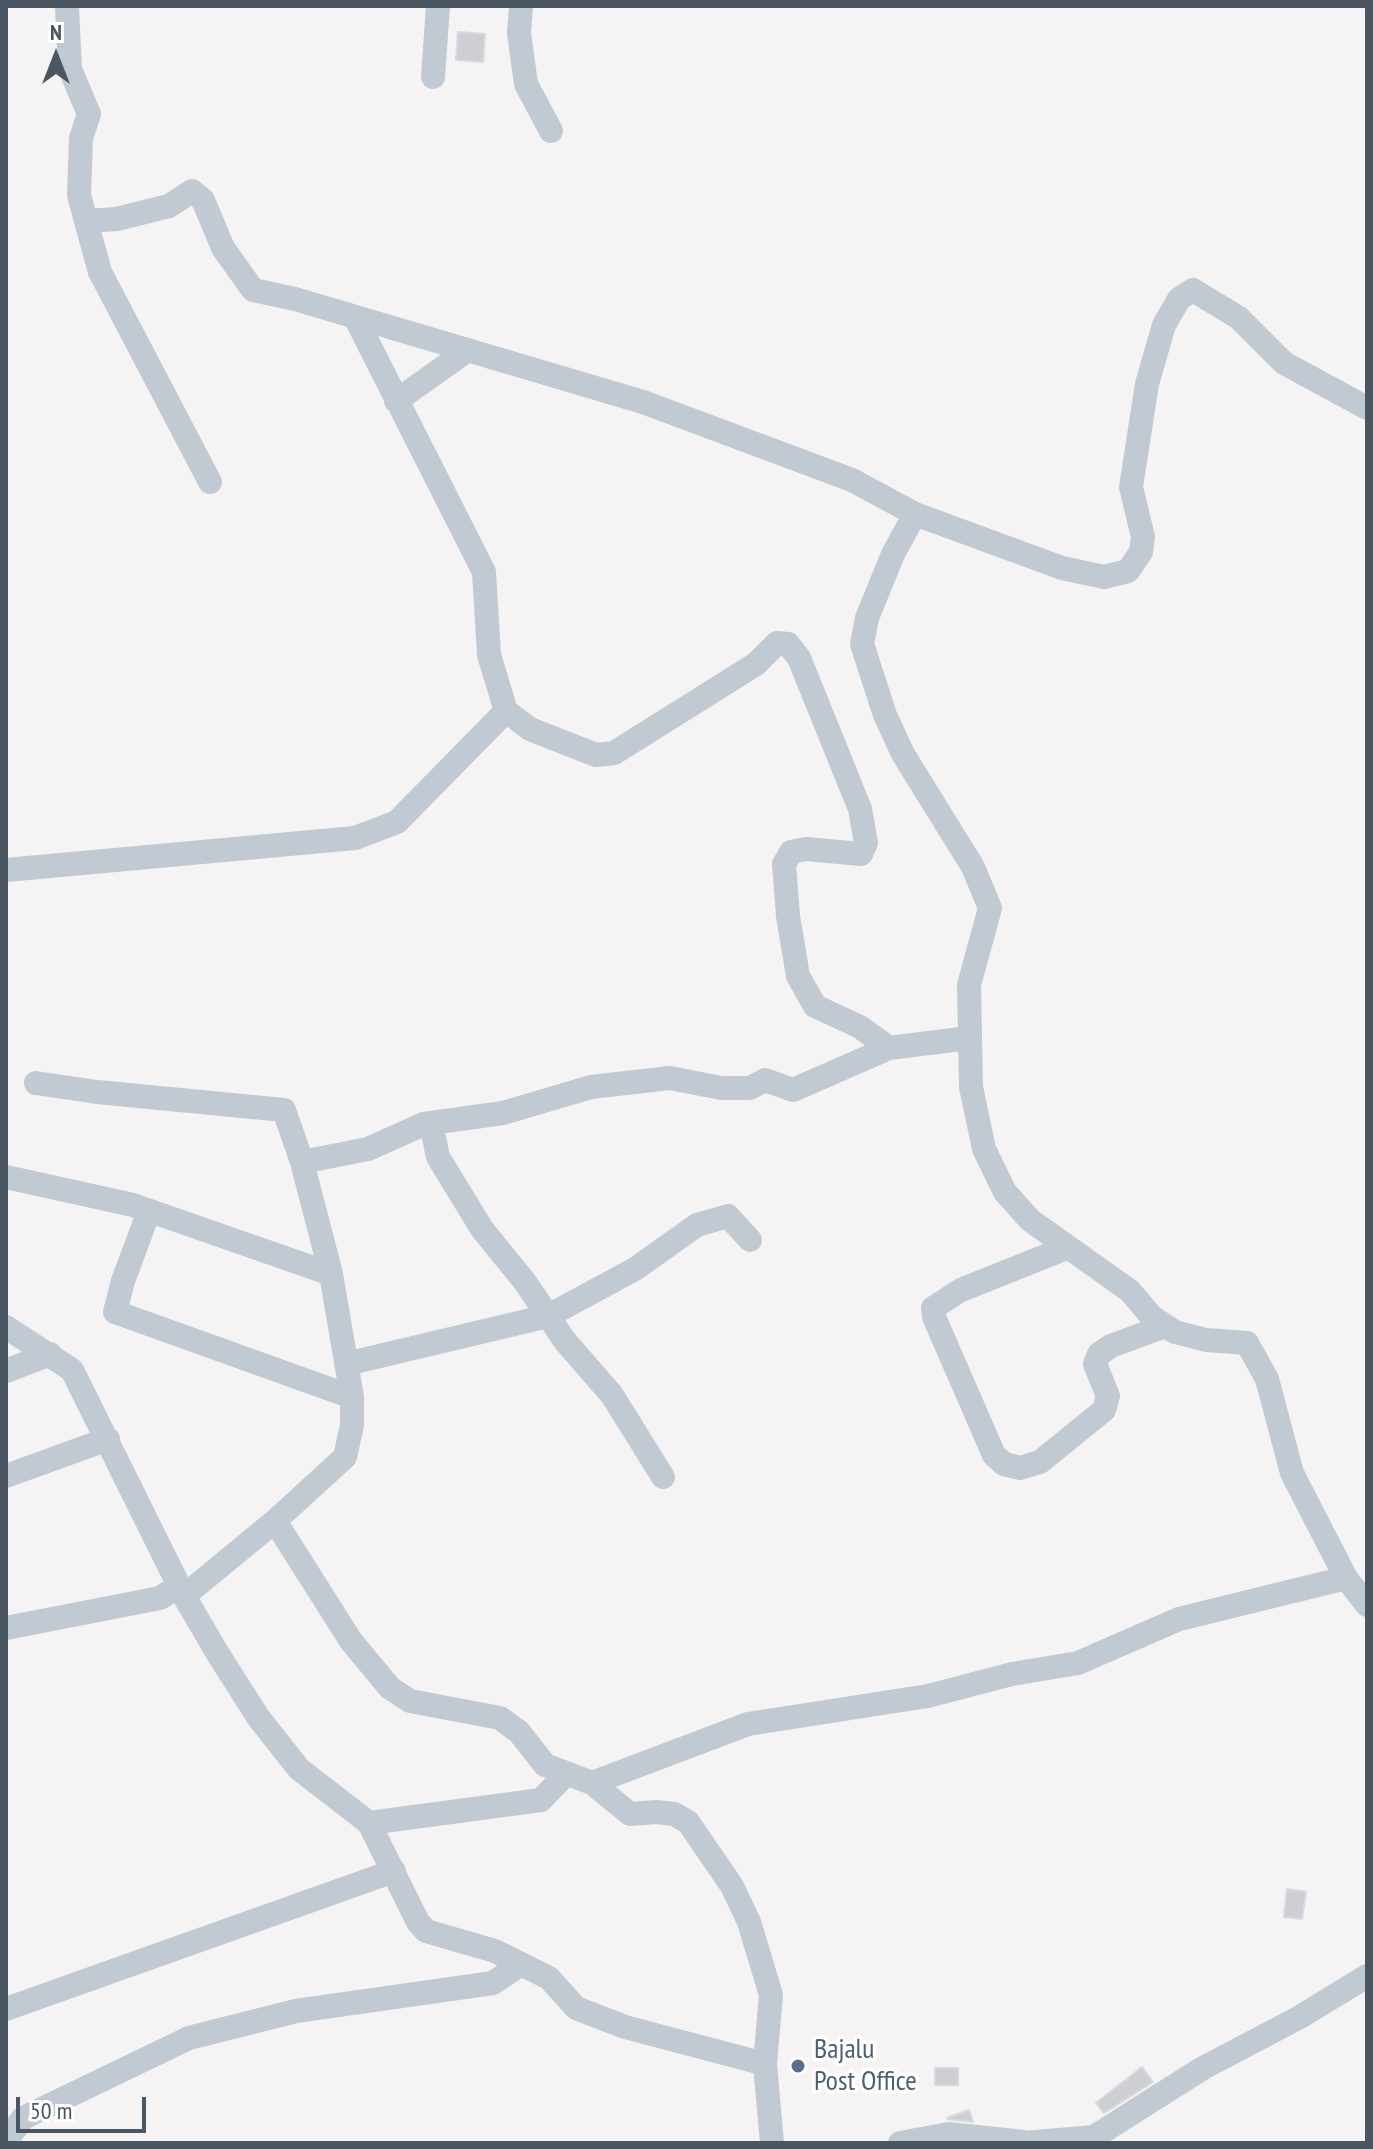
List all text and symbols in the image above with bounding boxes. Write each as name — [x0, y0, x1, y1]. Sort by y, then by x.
north arrow — [16, 16, 96, 96]
text: N — [50, 18, 62, 46]
place label: Bajalu Post Office — [814, 2033, 917, 2099]
marker: Bajalu Post Office — [789, 2057, 807, 2075]
scale bar — [20, 2081, 150, 2131]
text: 50 m — [30, 2095, 72, 2126]

